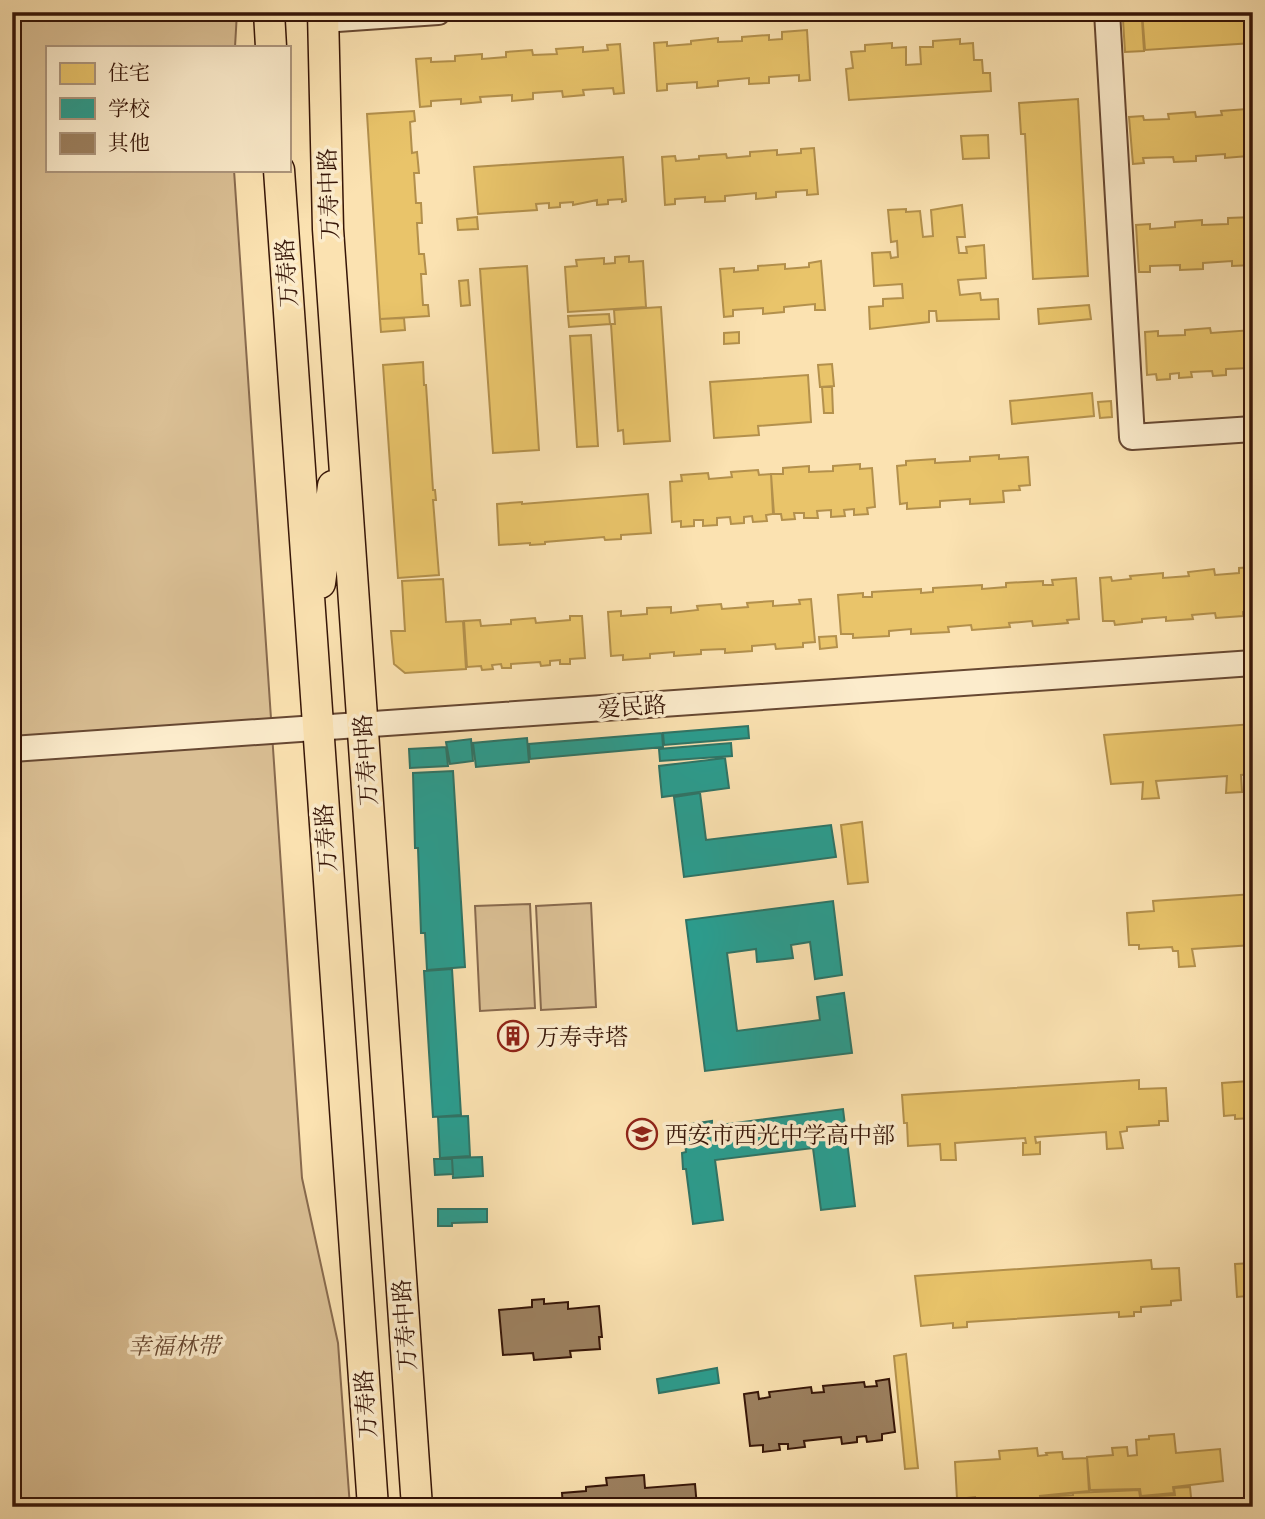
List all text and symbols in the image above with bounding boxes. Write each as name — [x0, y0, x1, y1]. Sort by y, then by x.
legend — [46, 46, 290, 172]
text: 住宅 — [108, 57, 150, 88]
text: 学校 — [108, 93, 150, 124]
text: 其他 — [108, 127, 150, 158]
street label: 万寿中路 — [310, 147, 346, 241]
street label: 万寿路 — [267, 237, 305, 309]
street label: 爱民路 — [596, 687, 668, 725]
street label: 万寿中路 — [345, 713, 385, 807]
street label: 万寿路 — [306, 802, 344, 874]
building icon: 万寿寺塔 — [496, 1019, 530, 1053]
place label: 万寿寺塔 — [536, 1020, 628, 1053]
school or university icon: 西安市西光中学高中部 — [625, 1117, 659, 1151]
place label: 西安市西光中学高中部 — [665, 1118, 895, 1151]
street label: 万寿中路 — [384, 1278, 424, 1372]
park label: 幸福林带 — [128, 1329, 224, 1362]
street label: 万寿路 — [346, 1368, 384, 1440]

